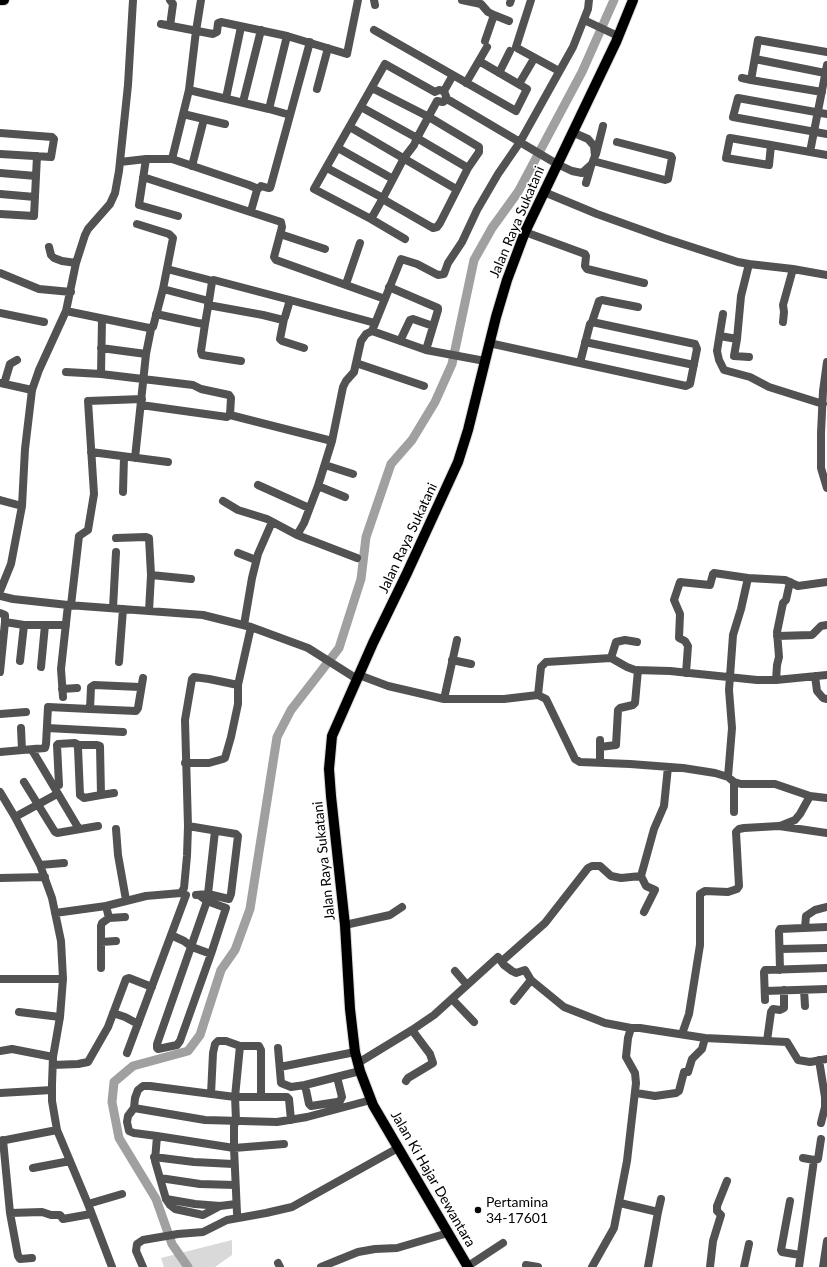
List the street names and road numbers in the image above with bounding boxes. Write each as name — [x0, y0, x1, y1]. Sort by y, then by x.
street label: Jalan Raya Sukatani — [486, 164, 548, 280]
street label: Jalan Raya Sukatani — [375, 480, 441, 596]
street label: Jalan Raya Sukatani — [309, 801, 339, 921]
street label: Jalan Ki Hajar Dewantara — [387, 1108, 479, 1250]

